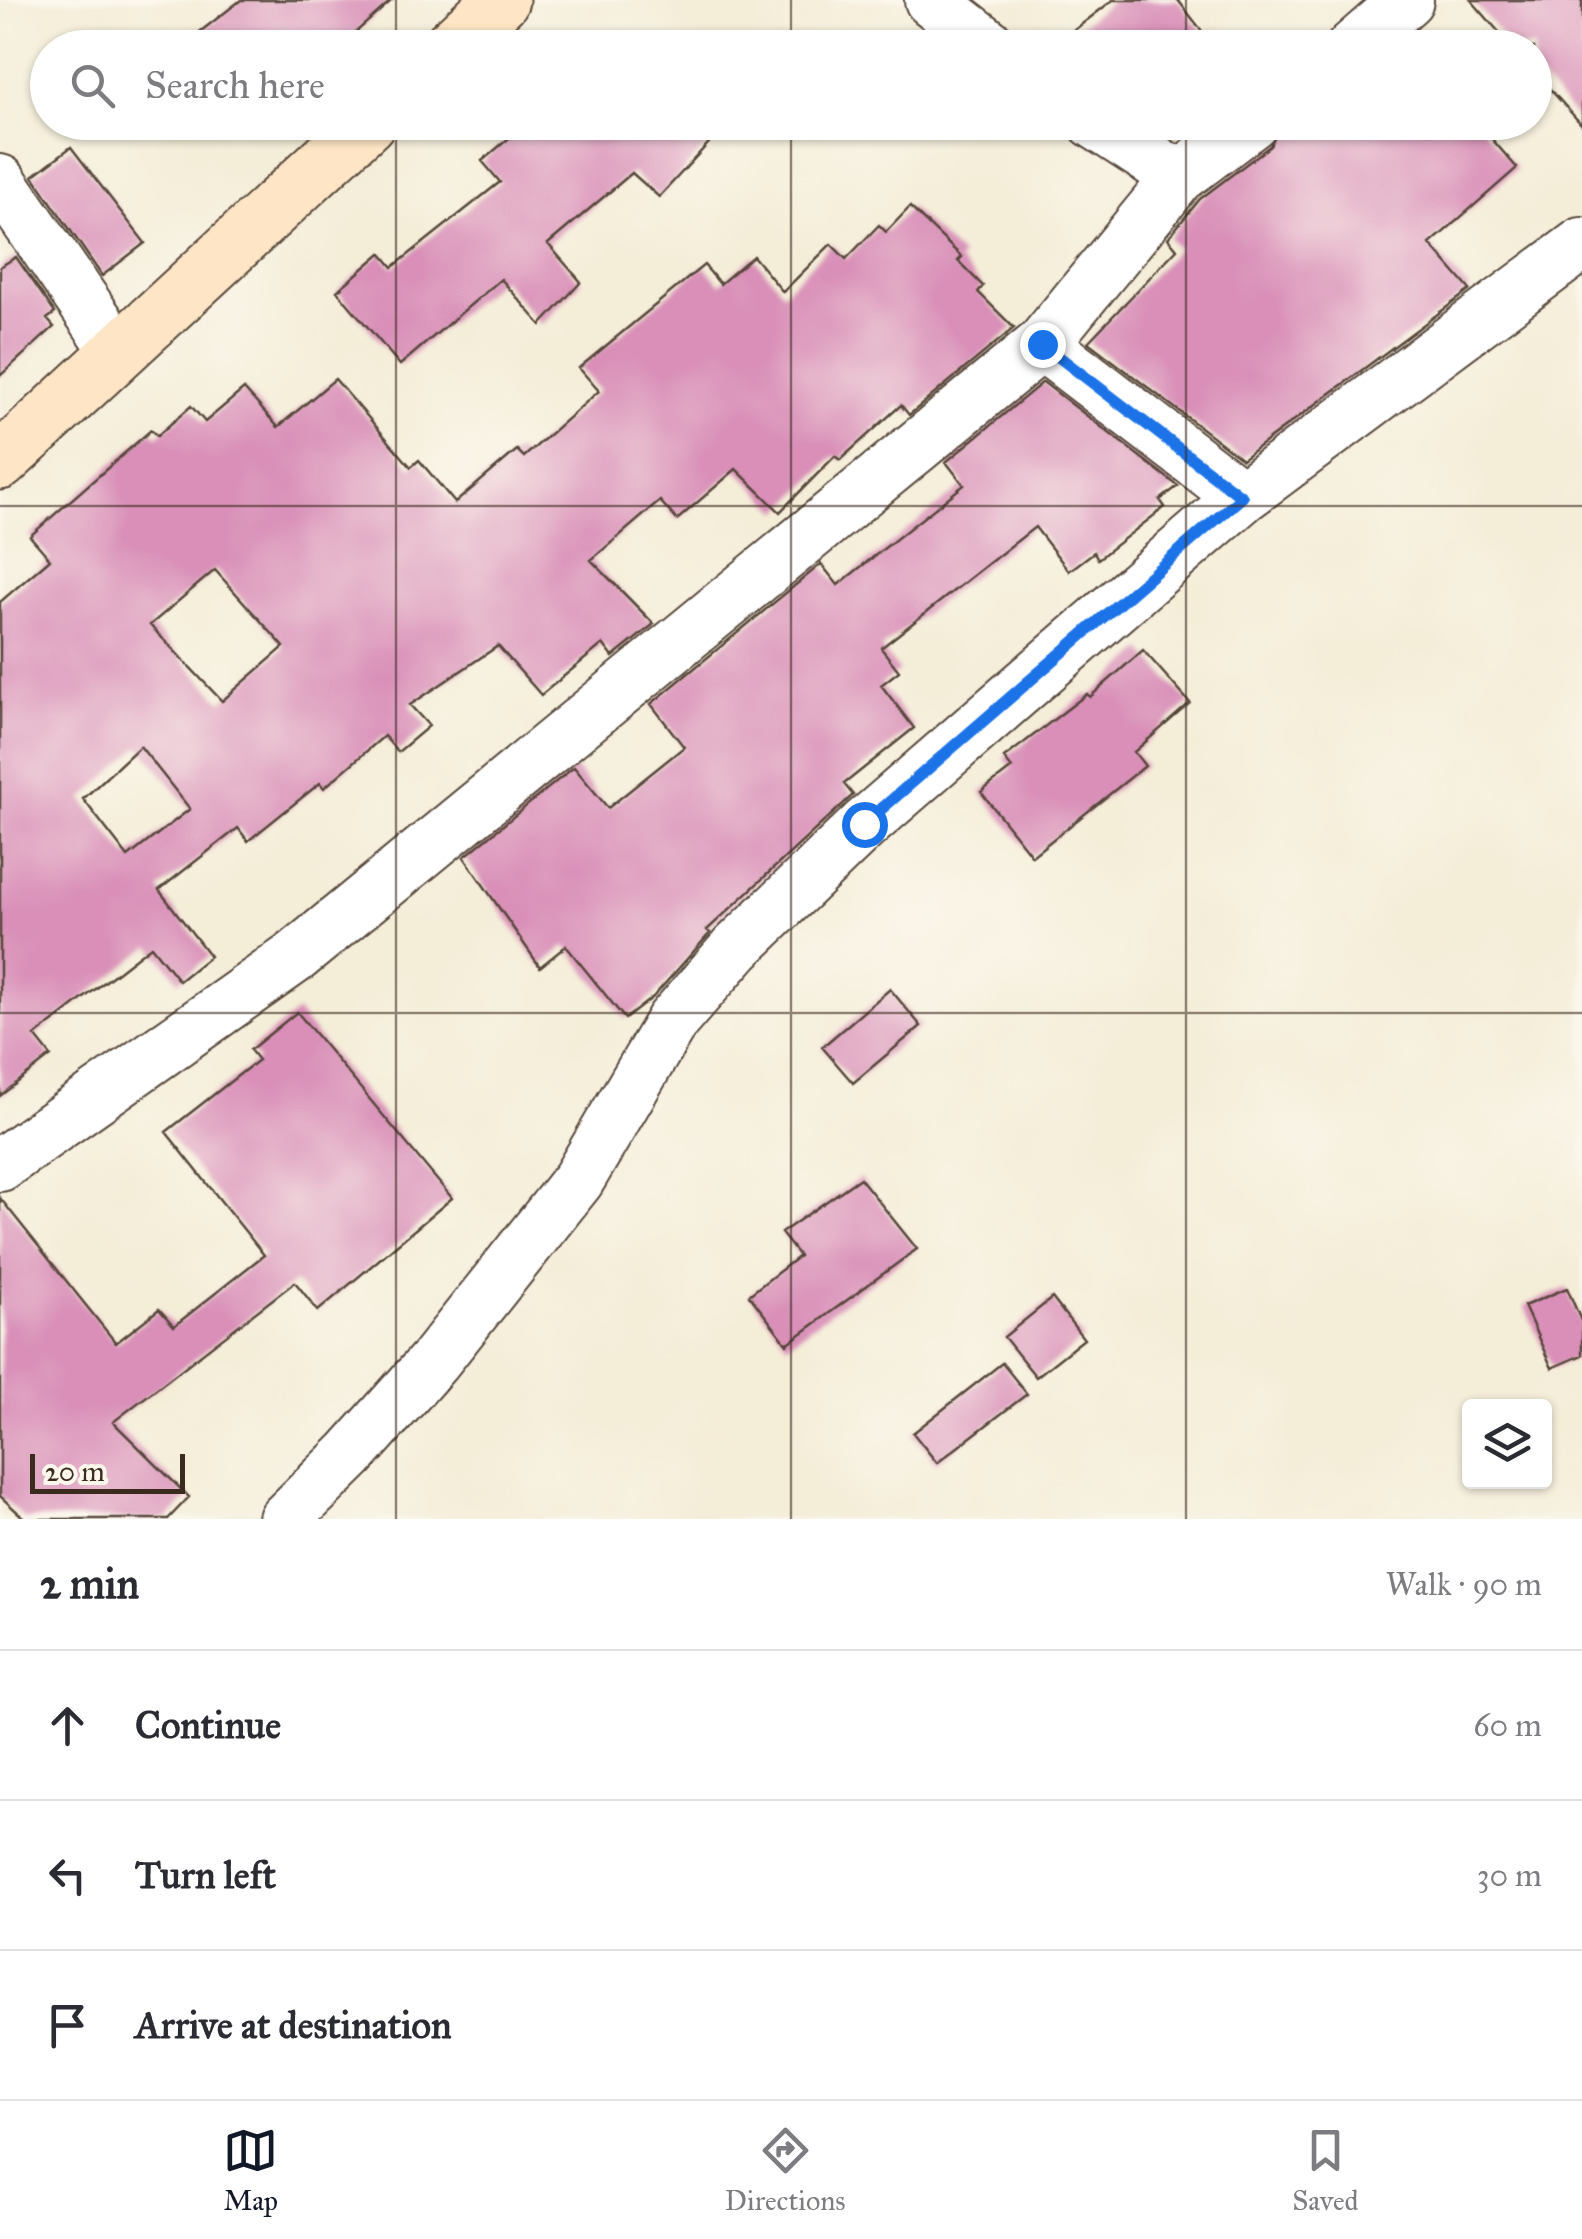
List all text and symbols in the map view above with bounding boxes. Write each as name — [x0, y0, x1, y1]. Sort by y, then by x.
search box — [30, 30, 1552, 140]
icon: search — [65, 58, 120, 113]
text: Search here — [145, 62, 325, 108]
route end — [1020, 322, 1066, 368]
route start — [842, 802, 888, 848]
map controls — [1462, 1399, 1552, 1489]
button: layers — [1462, 1399, 1552, 1489]
scale bar — [30, 1449, 185, 1494]
text: 20 m — [45, 1454, 105, 1489]
text: 2 min — [40, 1558, 139, 1610]
text: Walk · 90 m — [1386, 1565, 1542, 1604]
icon: ahead — [40, 1698, 95, 1753]
text: Continue — [135, 1702, 281, 1748]
text: 60 m — [1473, 1706, 1542, 1745]
icon: left — [40, 1848, 95, 1903]
text: Turn left — [135, 1852, 276, 1898]
text: 30 m — [1477, 1856, 1542, 1895]
icon: arrive — [40, 1998, 95, 2053]
text: Arrive at destination — [135, 2002, 452, 2048]
tab: Map — [223, 2123, 278, 2218]
tab: Directions — [725, 2123, 846, 2218]
tab: Saved — [1292, 2123, 1359, 2218]

